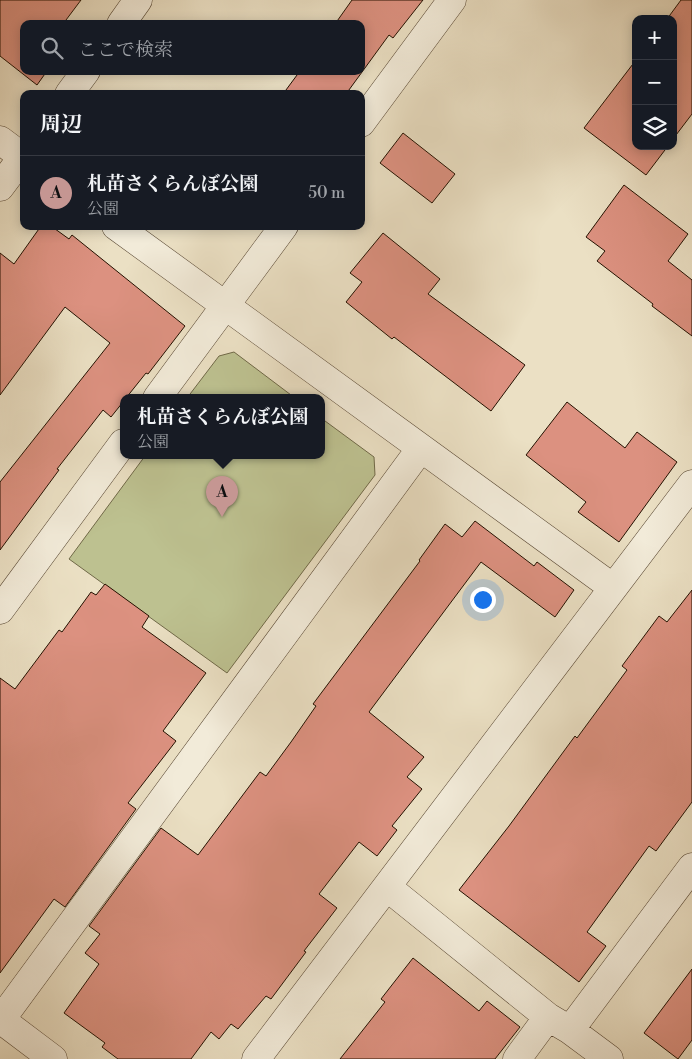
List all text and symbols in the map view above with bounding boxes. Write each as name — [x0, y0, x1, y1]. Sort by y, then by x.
map controls — [632, 15, 677, 150]
button: + — [632, 15, 677, 60]
search box — [20, 20, 365, 75]
icon: search — [38, 34, 66, 62]
text: ここで検索 — [78, 38, 173, 62]
button: − — [632, 60, 677, 105]
button: layers — [632, 105, 677, 150]
text: 周辺 — [40, 112, 82, 138]
text: 札苗さくらんぼ公園 — [87, 172, 258, 196]
text: A — [50, 183, 62, 203]
text: 50 m — [308, 183, 345, 203]
text: 公園 — [87, 199, 119, 219]
popup — [120, 394, 325, 459]
text: 札苗さくらんぼ公園 — [137, 405, 308, 429]
text: 公園 — [137, 432, 169, 452]
pin: A — [206, 476, 238, 517]
your location — [470, 587, 496, 613]

